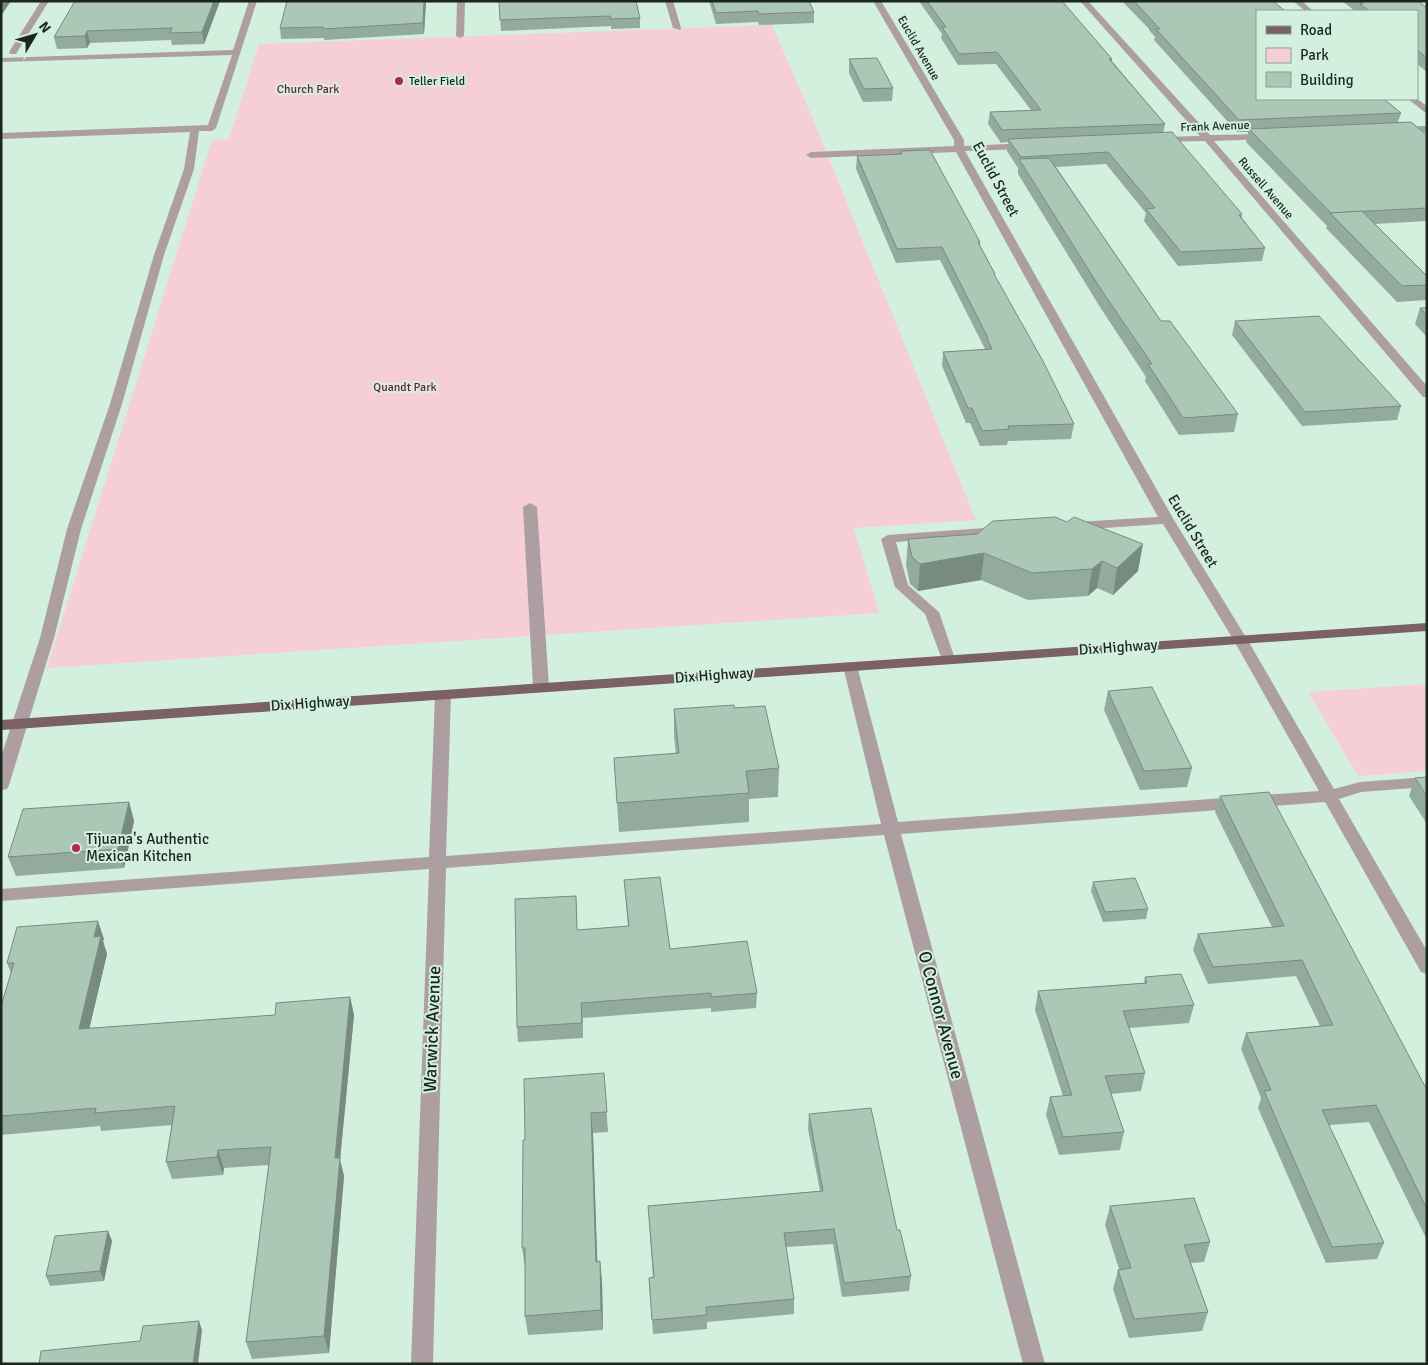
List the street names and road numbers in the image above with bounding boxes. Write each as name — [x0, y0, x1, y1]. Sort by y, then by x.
street label: Euclid Avenue — [894, 13, 943, 83]
street label: Frank Avenue — [1180, 118, 1250, 135]
street label: Euclid Street — [969, 138, 1023, 220]
street label: Russell Avenue — [1235, 154, 1297, 222]
street label: Euclid Street — [1164, 491, 1222, 571]
street label: Dix Highway — [1078, 635, 1158, 659]
street label: Dix Highway — [674, 663, 754, 687]
street label: Dix Highway — [270, 691, 350, 715]
street label: O Connor Avenue — [913, 948, 969, 1082]
street label: Warwick Avenue — [419, 965, 445, 1093]

